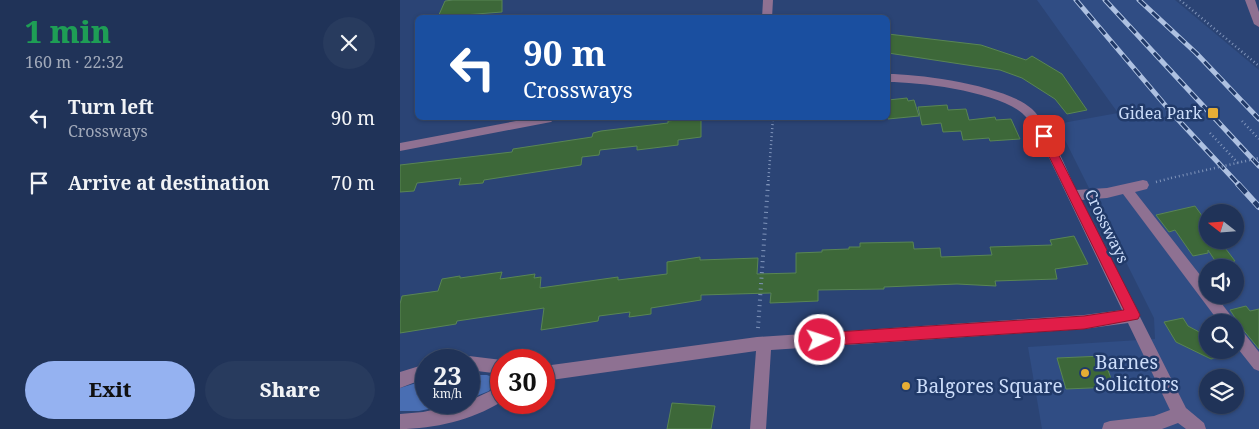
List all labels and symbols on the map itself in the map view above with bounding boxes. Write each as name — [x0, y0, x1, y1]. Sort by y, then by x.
place label: Gidea Park — [1118, 102, 1203, 124]
marker: Gidea Park — [1206, 106, 1220, 120]
pin — [1023, 115, 1065, 157]
street label: Crossways — [1080, 185, 1134, 267]
north arrow — [1199, 204, 1244, 249]
position arrow — [793, 313, 845, 365]
speed limit sign: 30 — [490, 349, 555, 414]
place label: Barnes Solicitors — [1095, 349, 1179, 397]
marker: Barnes Solicitors — [1079, 367, 1091, 379]
place label: Balgores Square — [916, 373, 1063, 399]
marker: Balgores Square — [900, 380, 912, 392]

